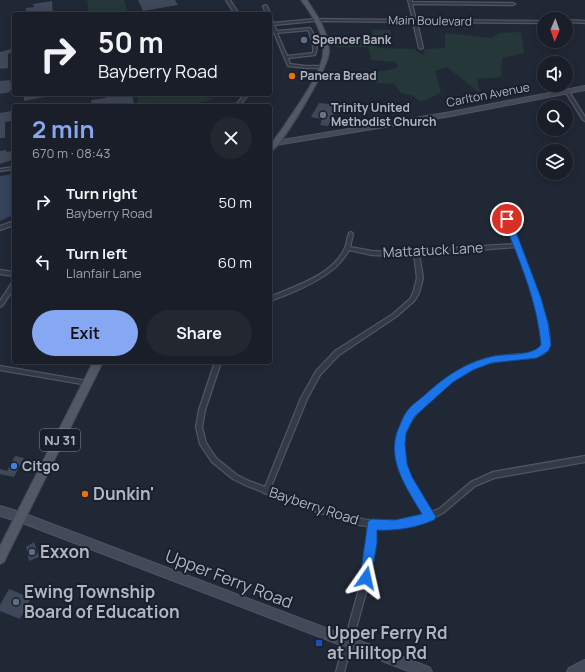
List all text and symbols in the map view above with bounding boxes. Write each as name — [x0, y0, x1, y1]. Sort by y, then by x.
street label: Main Boulevard — [388, 11, 472, 30]
north arrow — [537, 12, 573, 48]
map controls — [537, 12, 573, 180]
text: 50 m — [98, 23, 164, 61]
icon: right — [32, 28, 84, 80]
place label: Spencer Bank — [312, 31, 392, 48]
marker: Spencer Bank — [299, 35, 309, 45]
button: sound — [537, 56, 573, 92]
text: Bayberry Road — [98, 59, 218, 83]
place label: Panera Bread — [300, 67, 377, 84]
marker: Panera Bread — [287, 71, 297, 81]
street label: Carlton Avenue — [445, 78, 531, 111]
place label: Trinity United Methodist Church — [331, 99, 436, 130]
button: search — [537, 100, 573, 136]
marker: Trinity United Methodist Church — [318, 110, 328, 120]
text: 2 min — [32, 112, 94, 145]
button: close — [210, 117, 252, 159]
text: 670 m · 08:43 — [32, 144, 111, 162]
button: layers — [537, 144, 573, 180]
text: Turn right — [66, 183, 137, 204]
icon: right — [32, 191, 54, 213]
text: 50 m — [218, 192, 252, 213]
pin — [490, 202, 524, 236]
text: Bayberry Road — [66, 204, 153, 222]
icon: arrive — [496, 208, 518, 230]
street label: Mattatuck Lane — [382, 237, 484, 262]
text: Turn left — [66, 243, 128, 264]
icon: left — [32, 251, 54, 273]
text: 60 m — [218, 252, 252, 273]
text: Llanfair Lane — [66, 264, 142, 282]
button: Exit — [32, 310, 138, 356]
button: Share — [146, 310, 252, 356]
road number: NJ 31 — [40, 429, 80, 451]
place label: Citgo — [22, 456, 60, 475]
marker: Citgo — [9, 461, 19, 471]
place label: Dunkin' — [93, 482, 154, 505]
street label: Bayberry Road — [267, 482, 361, 529]
marker: Dunkin' — [80, 489, 90, 499]
place label: Exxon — [40, 540, 90, 563]
street label: Upper Ferry Road — [162, 544, 296, 613]
marker: Exxon — [27, 547, 37, 557]
position arrow — [345, 557, 387, 599]
place label: Ewing Township Board of Education — [24, 580, 180, 623]
marker: Ewing Township Board of Education — [11, 597, 21, 607]
place label: Upper Ferry Rd at Hilltop Rd — [327, 621, 447, 664]
marker: Upper Ferry Rd at Hilltop Rd — [314, 638, 324, 648]

